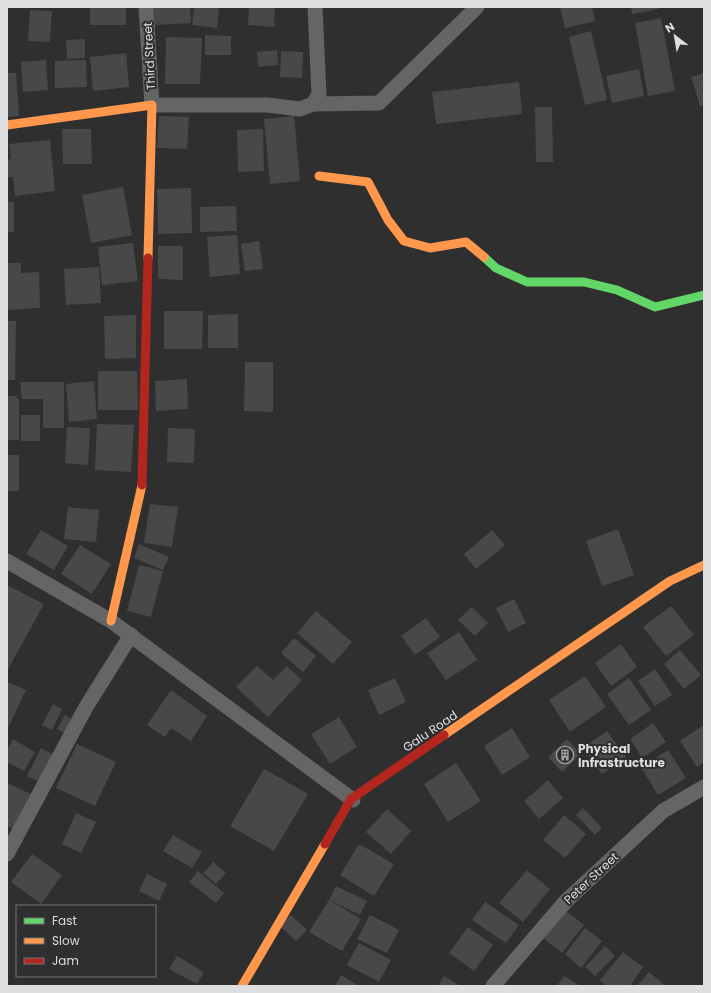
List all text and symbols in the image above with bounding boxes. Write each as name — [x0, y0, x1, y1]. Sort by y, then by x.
north arrow — [655, 16, 695, 56]
text: N — [662, 18, 678, 36]
street label: Third Street — [139, 22, 159, 90]
street label: Galu Road — [399, 706, 461, 756]
place label: Physical Infrastructure — [578, 740, 665, 771]
building icon: Physical Infrastructure — [555, 745, 575, 765]
street label: Peter Street — [560, 848, 622, 908]
legend — [16, 905, 156, 977]
text: Fast — [52, 912, 77, 929]
text: Slow — [52, 932, 80, 949]
text: Jam — [52, 952, 79, 969]

